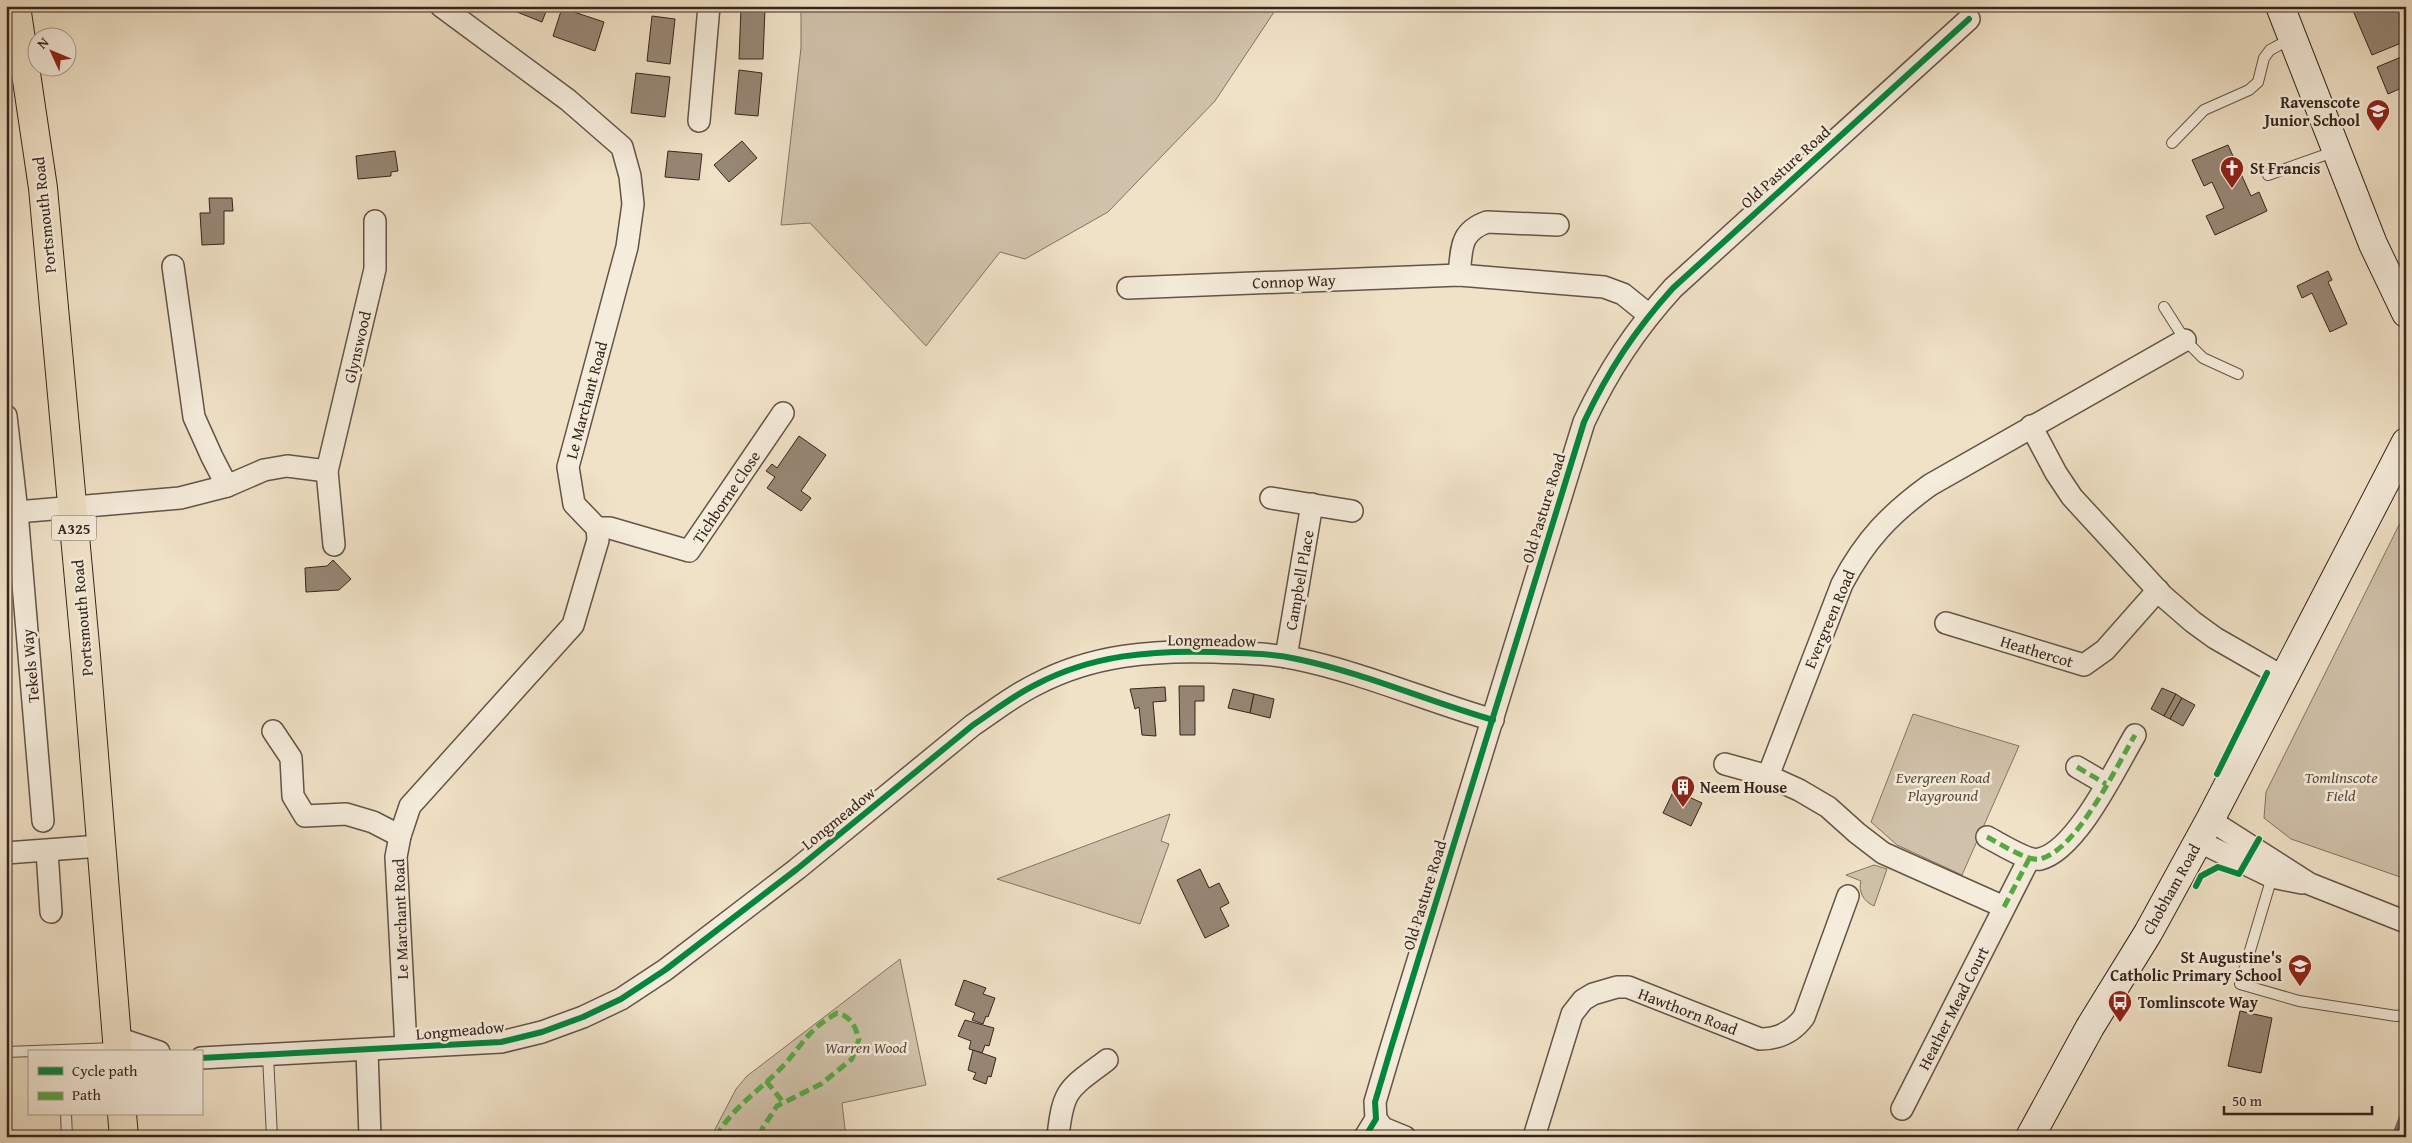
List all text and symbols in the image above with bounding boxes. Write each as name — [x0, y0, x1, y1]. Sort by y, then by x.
north arrow — [28, 28, 78, 78]
text: N — [32, 32, 54, 53]
place label: Ravenscote Junior School — [2262, 90, 2360, 132]
school or university icon: Ravenscote Junior School — [2365, 98, 2391, 132]
street label: Old Pasture Road — [1735, 120, 1836, 214]
street label: Portsmouth Road — [26, 155, 62, 274]
church icon: St Francis — [2219, 155, 2245, 189]
place label: St Francis — [2250, 156, 2320, 180]
street label: Connop Way — [1252, 268, 1336, 294]
street label: Glynswood — [337, 308, 377, 385]
street label: Le Marchant Road — [559, 338, 613, 461]
street label: Tichborne Close — [686, 446, 766, 548]
street label: Old Pasture Road — [1515, 450, 1571, 566]
road number: A325 — [52, 516, 96, 540]
street label: Campbell Place — [1278, 528, 1320, 632]
street label: Portsmouth Road — [65, 558, 99, 677]
street label: Evergreen Road — [1797, 566, 1861, 672]
street label: Longmeadow — [1167, 627, 1257, 653]
street label: Tekels Way — [15, 628, 45, 704]
street label: Heathercot — [1998, 629, 2077, 674]
park label: Evergreen Road Playground — [1895, 765, 1990, 807]
park label: Tomlinscote Field — [2304, 765, 2378, 807]
building icon: Neem House — [1670, 774, 1696, 808]
place label: Neem House — [1700, 775, 1787, 799]
street label: Longmeadow — [796, 780, 881, 855]
street label: Old Pasture Road — [1396, 837, 1452, 953]
street label: Chobham Road — [2136, 839, 2206, 939]
street label: Le Marchant Road — [386, 858, 414, 980]
street label: Heather Mead Court — [1911, 942, 1995, 1074]
place label: St Augustine's Catholic Primary School — [2110, 945, 2282, 987]
school or university icon: St Augustine's Catholic Primary School — [2287, 953, 2313, 987]
street label: Hawthorn Road — [1635, 981, 1742, 1041]
bus stop icon: Tomlinscote Way — [2107, 989, 2133, 1023]
place label: Tomlinscote Way — [2138, 990, 2259, 1014]
street label: Longmeadow — [415, 1014, 506, 1046]
park label: Warren Wood — [825, 1035, 907, 1059]
legend — [28, 1050, 202, 1116]
text: Cycle path — [72, 1060, 138, 1081]
scale bar — [2224, 1083, 2372, 1115]
text: Path — [72, 1084, 101, 1105]
text: 50 m — [2232, 1090, 2263, 1111]

